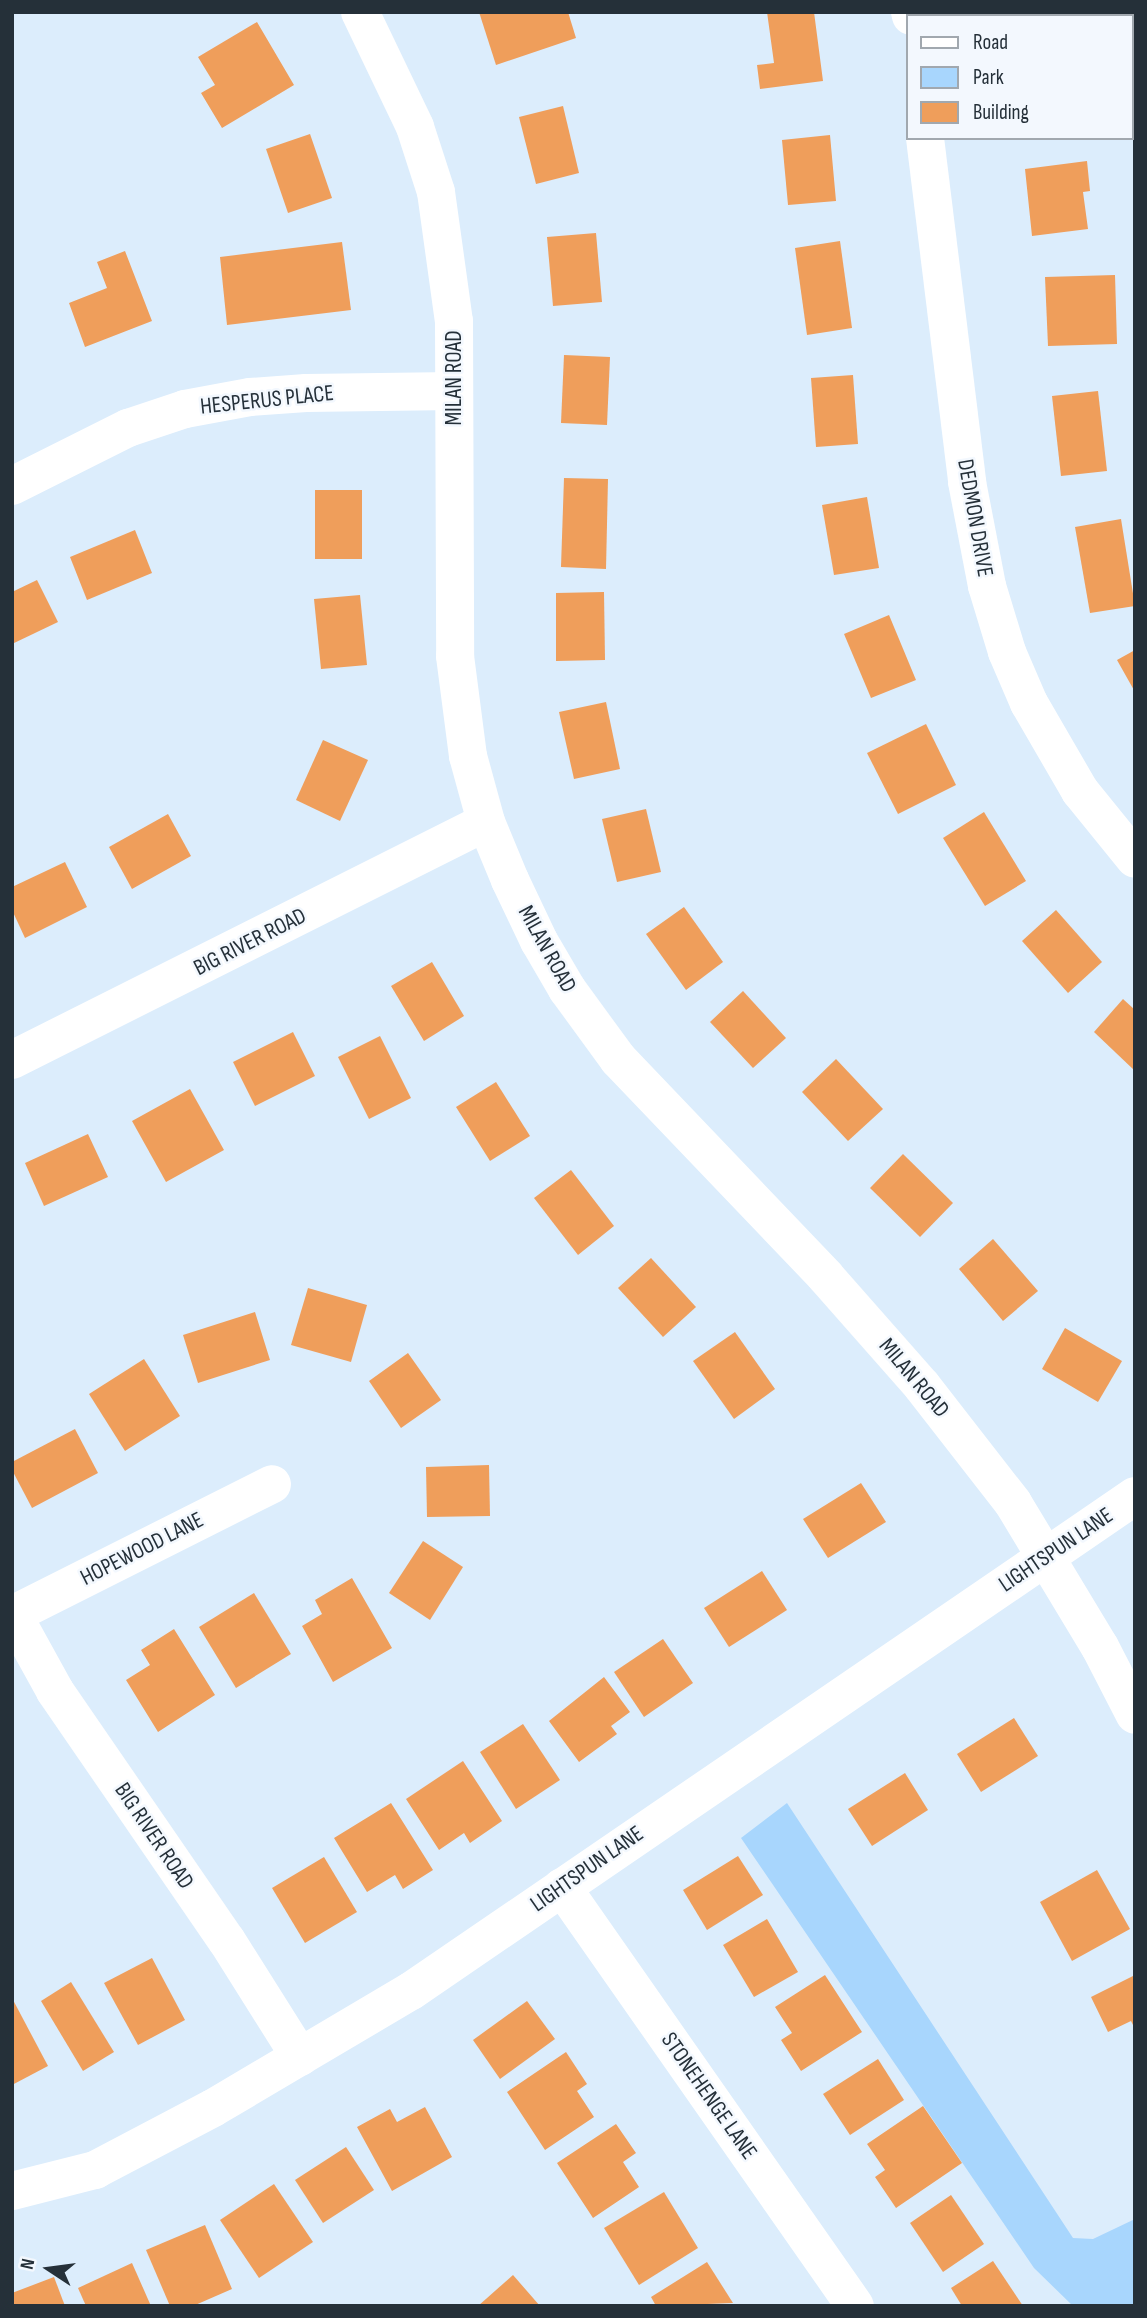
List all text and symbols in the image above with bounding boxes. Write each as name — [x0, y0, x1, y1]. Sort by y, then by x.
legend — [906, 14, 1133, 140]
text: Road — [973, 30, 1008, 55]
text: Park — [973, 65, 1004, 90]
text: Building — [973, 100, 1029, 125]
street label: MILAN ROAD — [440, 330, 468, 426]
street label: HESPERUS PLACE — [199, 379, 335, 421]
street label: DEDMON DRIVE — [951, 457, 999, 579]
street label: MILAN ROAD — [512, 901, 582, 997]
street label: BIG RIVER ROAD — [189, 902, 311, 982]
street label: MILAN ROAD — [873, 1333, 955, 1423]
street label: LIGHTSPUN LANE — [994, 1502, 1118, 1598]
street label: HOPEWOOD LANE — [76, 1506, 208, 1592]
street label: BIG RIVER ROAD — [108, 1778, 200, 1894]
street label: LIGHTSPUN LANE — [525, 1820, 649, 1918]
street label: STONEHENGE LANE — [655, 2027, 763, 2165]
north arrow — [14, 2234, 84, 2304]
text: N — [16, 2257, 40, 2272]

